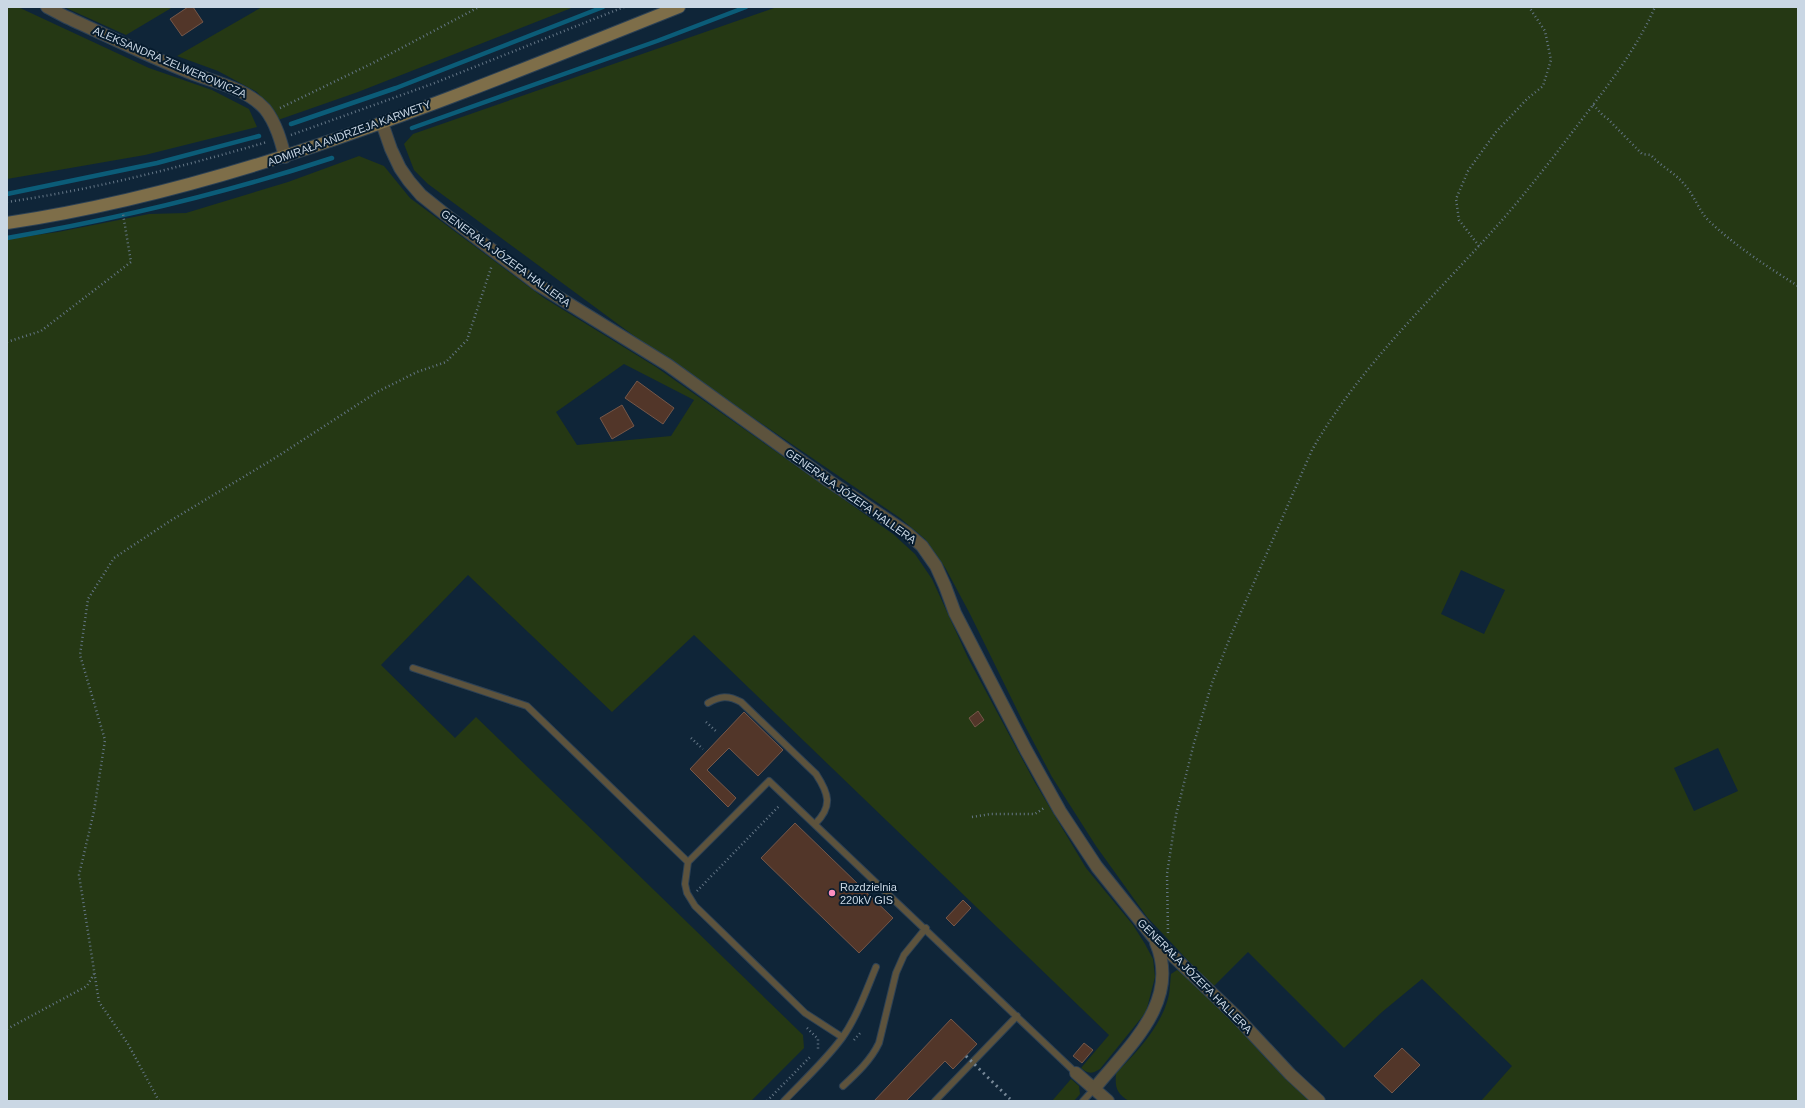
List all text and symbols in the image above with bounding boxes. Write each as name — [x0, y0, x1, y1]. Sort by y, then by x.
street label: ALEKSANDRA ZELWEROWICZA — [92, 24, 249, 100]
street label: ADMIRAŁA ANDRZEJA KARWETY — [266, 98, 433, 168]
street label: GENERAŁA JÓZEFA HALLERA — [439, 207, 573, 309]
street label: GENERAŁA JÓZEFA HALLERA — [783, 446, 919, 546]
place label: Rozdzielnia 220kV GIS — [840, 881, 898, 906]
marker: Rozdzielnia 220kV GIS — [827, 888, 837, 898]
street label: GENERAŁA JÓZEFA HALLERA — [1135, 916, 1255, 1036]

